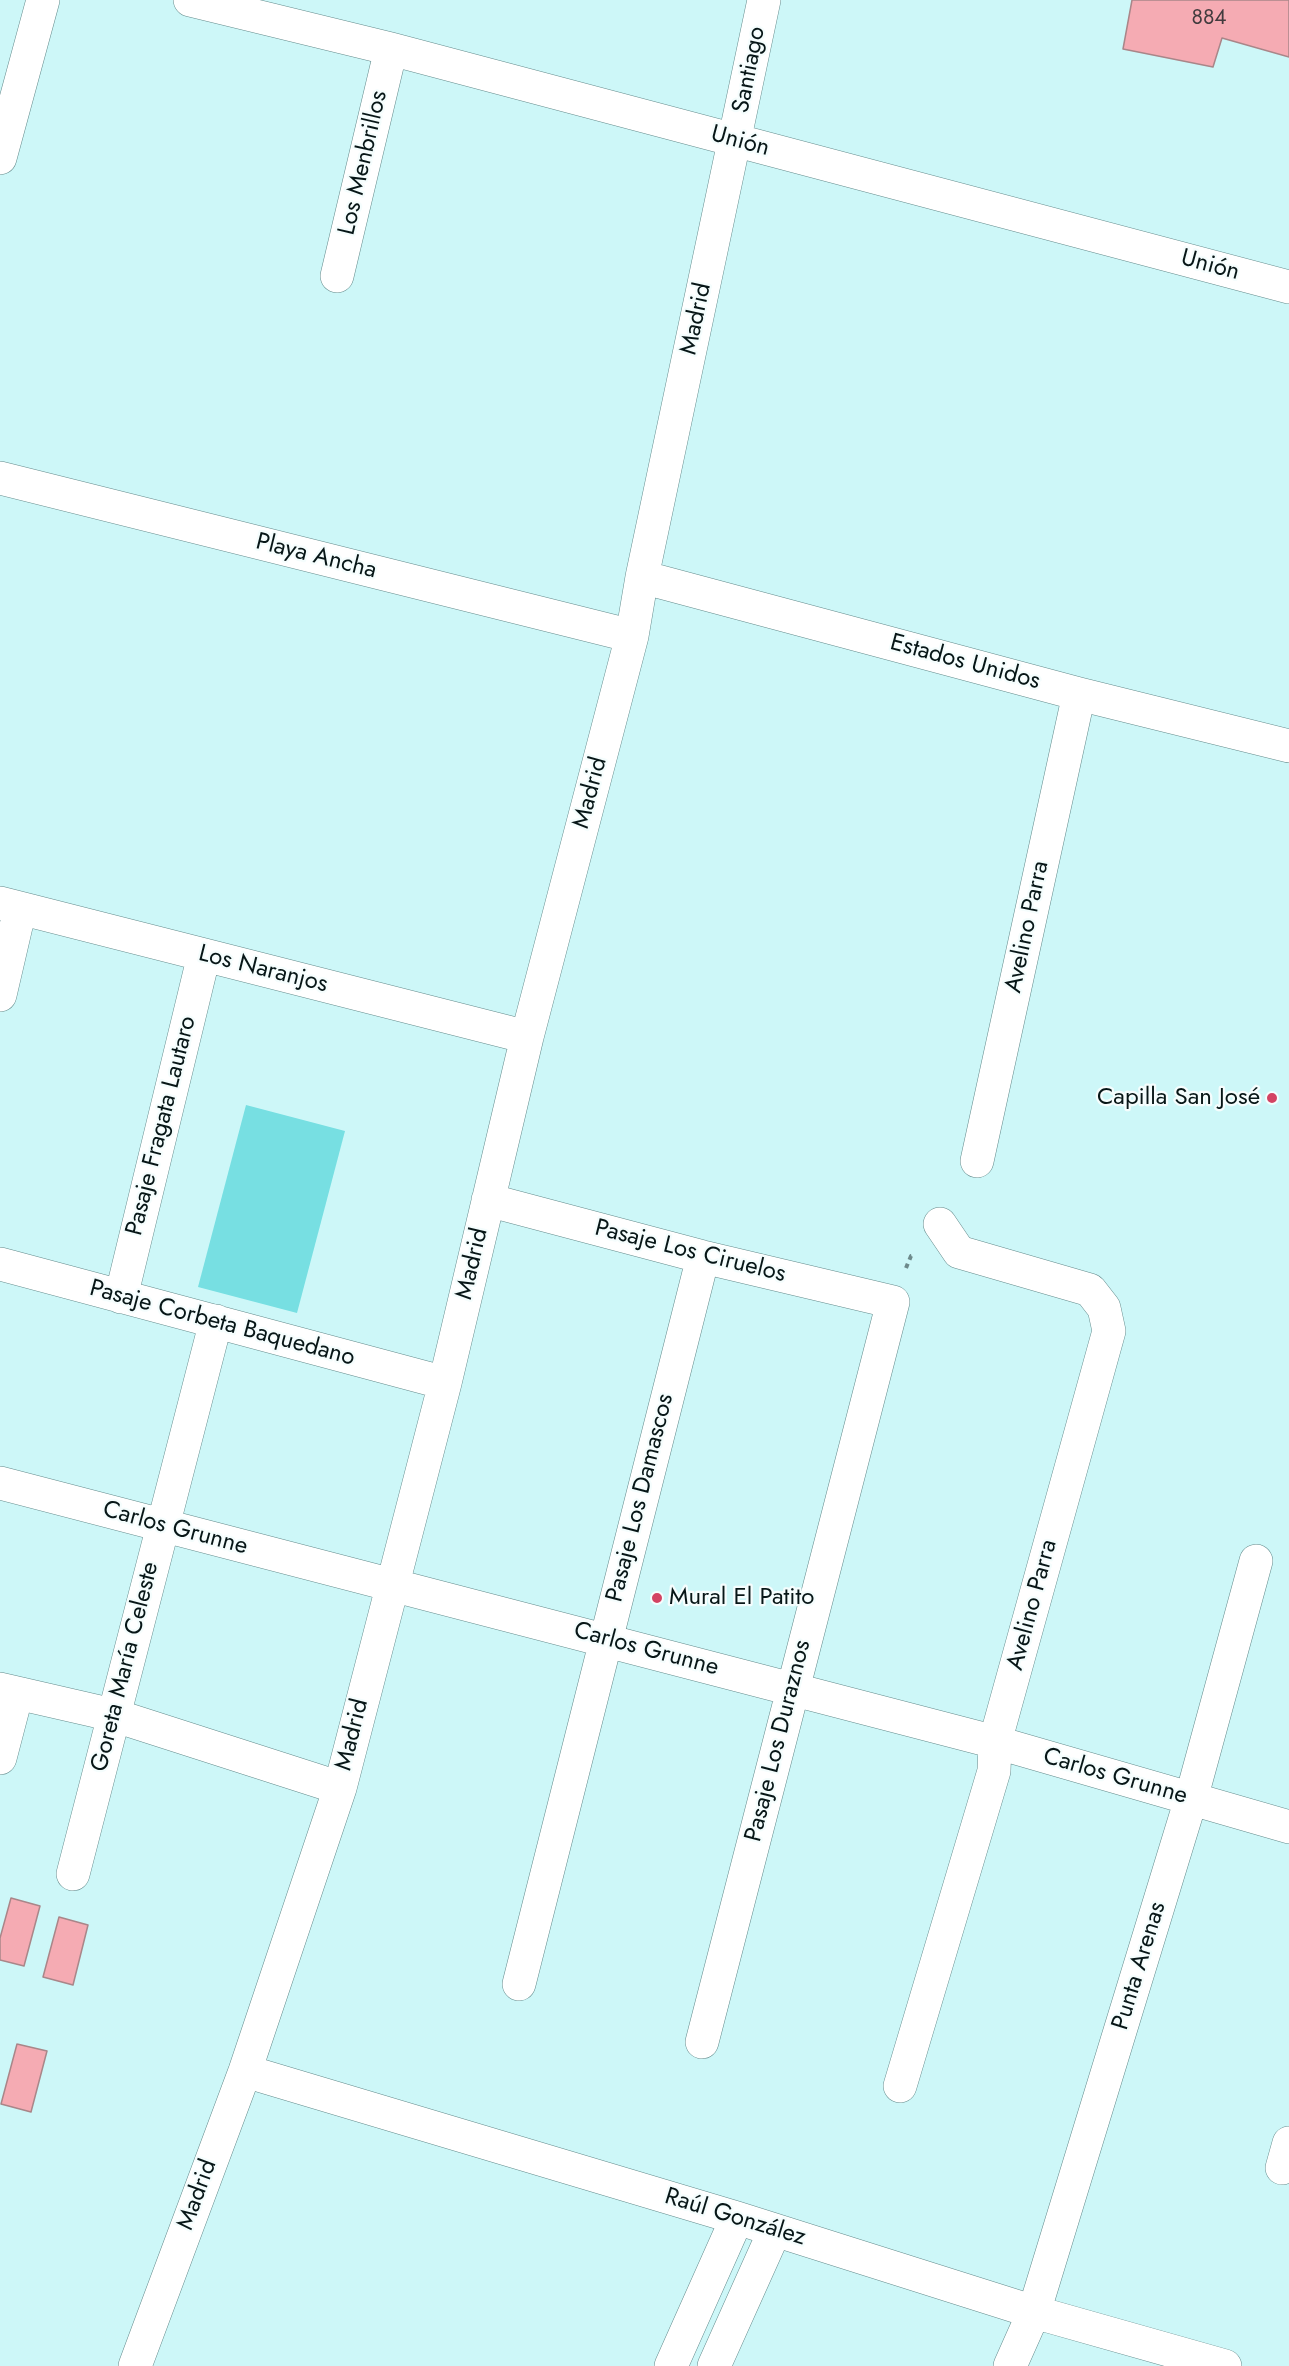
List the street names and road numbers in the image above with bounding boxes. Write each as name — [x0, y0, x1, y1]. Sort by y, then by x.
street label: Santiago — [728, 24, 772, 116]
street label: Los Menbrillos — [333, 88, 395, 238]
street label: Unión — [708, 120, 772, 164]
street label: Unión — [1178, 244, 1242, 288]
street label: Madrid — [675, 280, 719, 358]
street label: Playa Ancha — [253, 528, 379, 586]
street label: Estados Unidos — [887, 629, 1043, 697]
street label: Madrid — [568, 754, 614, 832]
street label: Avelino Parra — [1000, 859, 1056, 995]
street label: Los Naranjos — [195, 940, 331, 1000]
street label: Pasaje Fragata Lautaro — [121, 1013, 203, 1239]
street label: Pasaje Los Ciruelos — [592, 1214, 788, 1290]
street label: Madrid — [451, 1225, 495, 1303]
street label: Pasaje Corbeta Baquedano — [86, 1275, 358, 1373]
street label: Pasaje Los Damascos — [601, 1391, 681, 1605]
street label: Carlos Grunne — [99, 1496, 251, 1562]
street label: Avelino Parra — [1002, 1537, 1064, 1673]
street label: Goreta María Celeste — [86, 1559, 166, 1775]
street label: Carlos Grunne — [570, 1617, 722, 1683]
street label: Pasaje Los Duraznos — [740, 1637, 818, 1845]
street label: Madrid — [330, 1696, 376, 1774]
street label: Carlos Grunne — [1040, 1743, 1190, 1811]
street label: Punta Arenas — [1107, 1899, 1173, 2033]
street label: Madrid — [172, 2156, 224, 2234]
street label: Raúl González — [661, 2183, 809, 2253]

